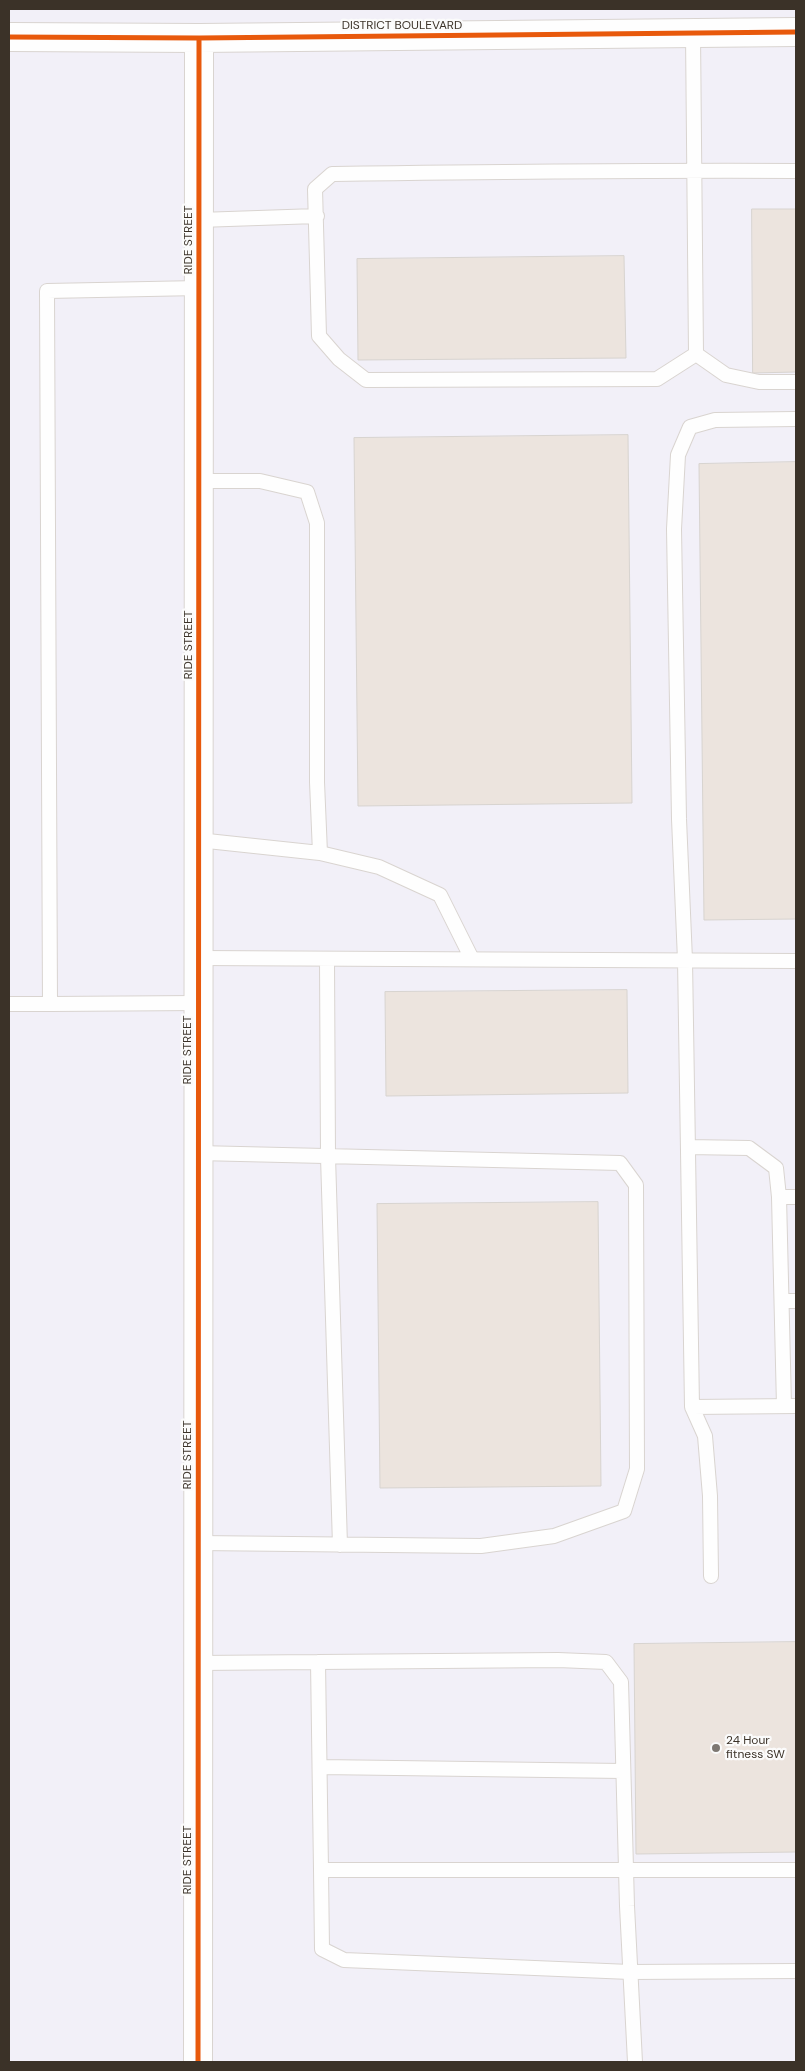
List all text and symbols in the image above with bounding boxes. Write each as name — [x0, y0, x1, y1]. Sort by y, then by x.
street label: DISTRICT BOULEVARD — [342, 19, 462, 33]
street label: RIDE STREET — [182, 205, 196, 275]
street label: RIDE STREET — [182, 610, 196, 680]
street label: RIDE STREET — [181, 1015, 195, 1085]
street label: RIDE STREET — [181, 1420, 195, 1490]
place label: 24 Hour fitness SW — [726, 1734, 785, 1762]
marker: 24 Hour fitness SW — [710, 1742, 722, 1754]
street label: RIDE STREET — [181, 1825, 195, 1895]

